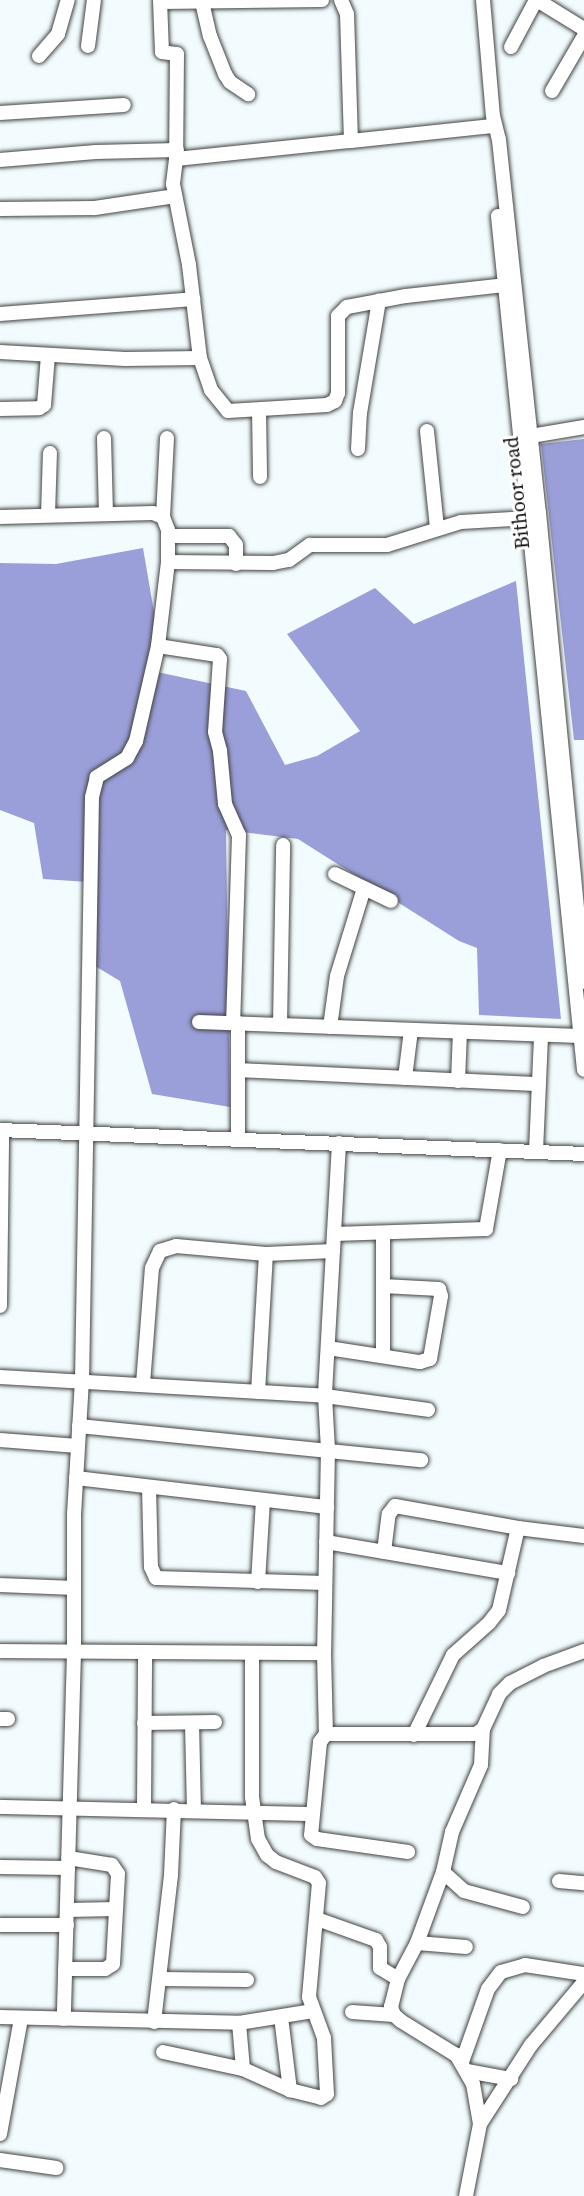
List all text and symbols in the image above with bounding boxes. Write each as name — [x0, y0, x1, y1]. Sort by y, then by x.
street label: Bithoor road — [499, 436, 535, 550]

